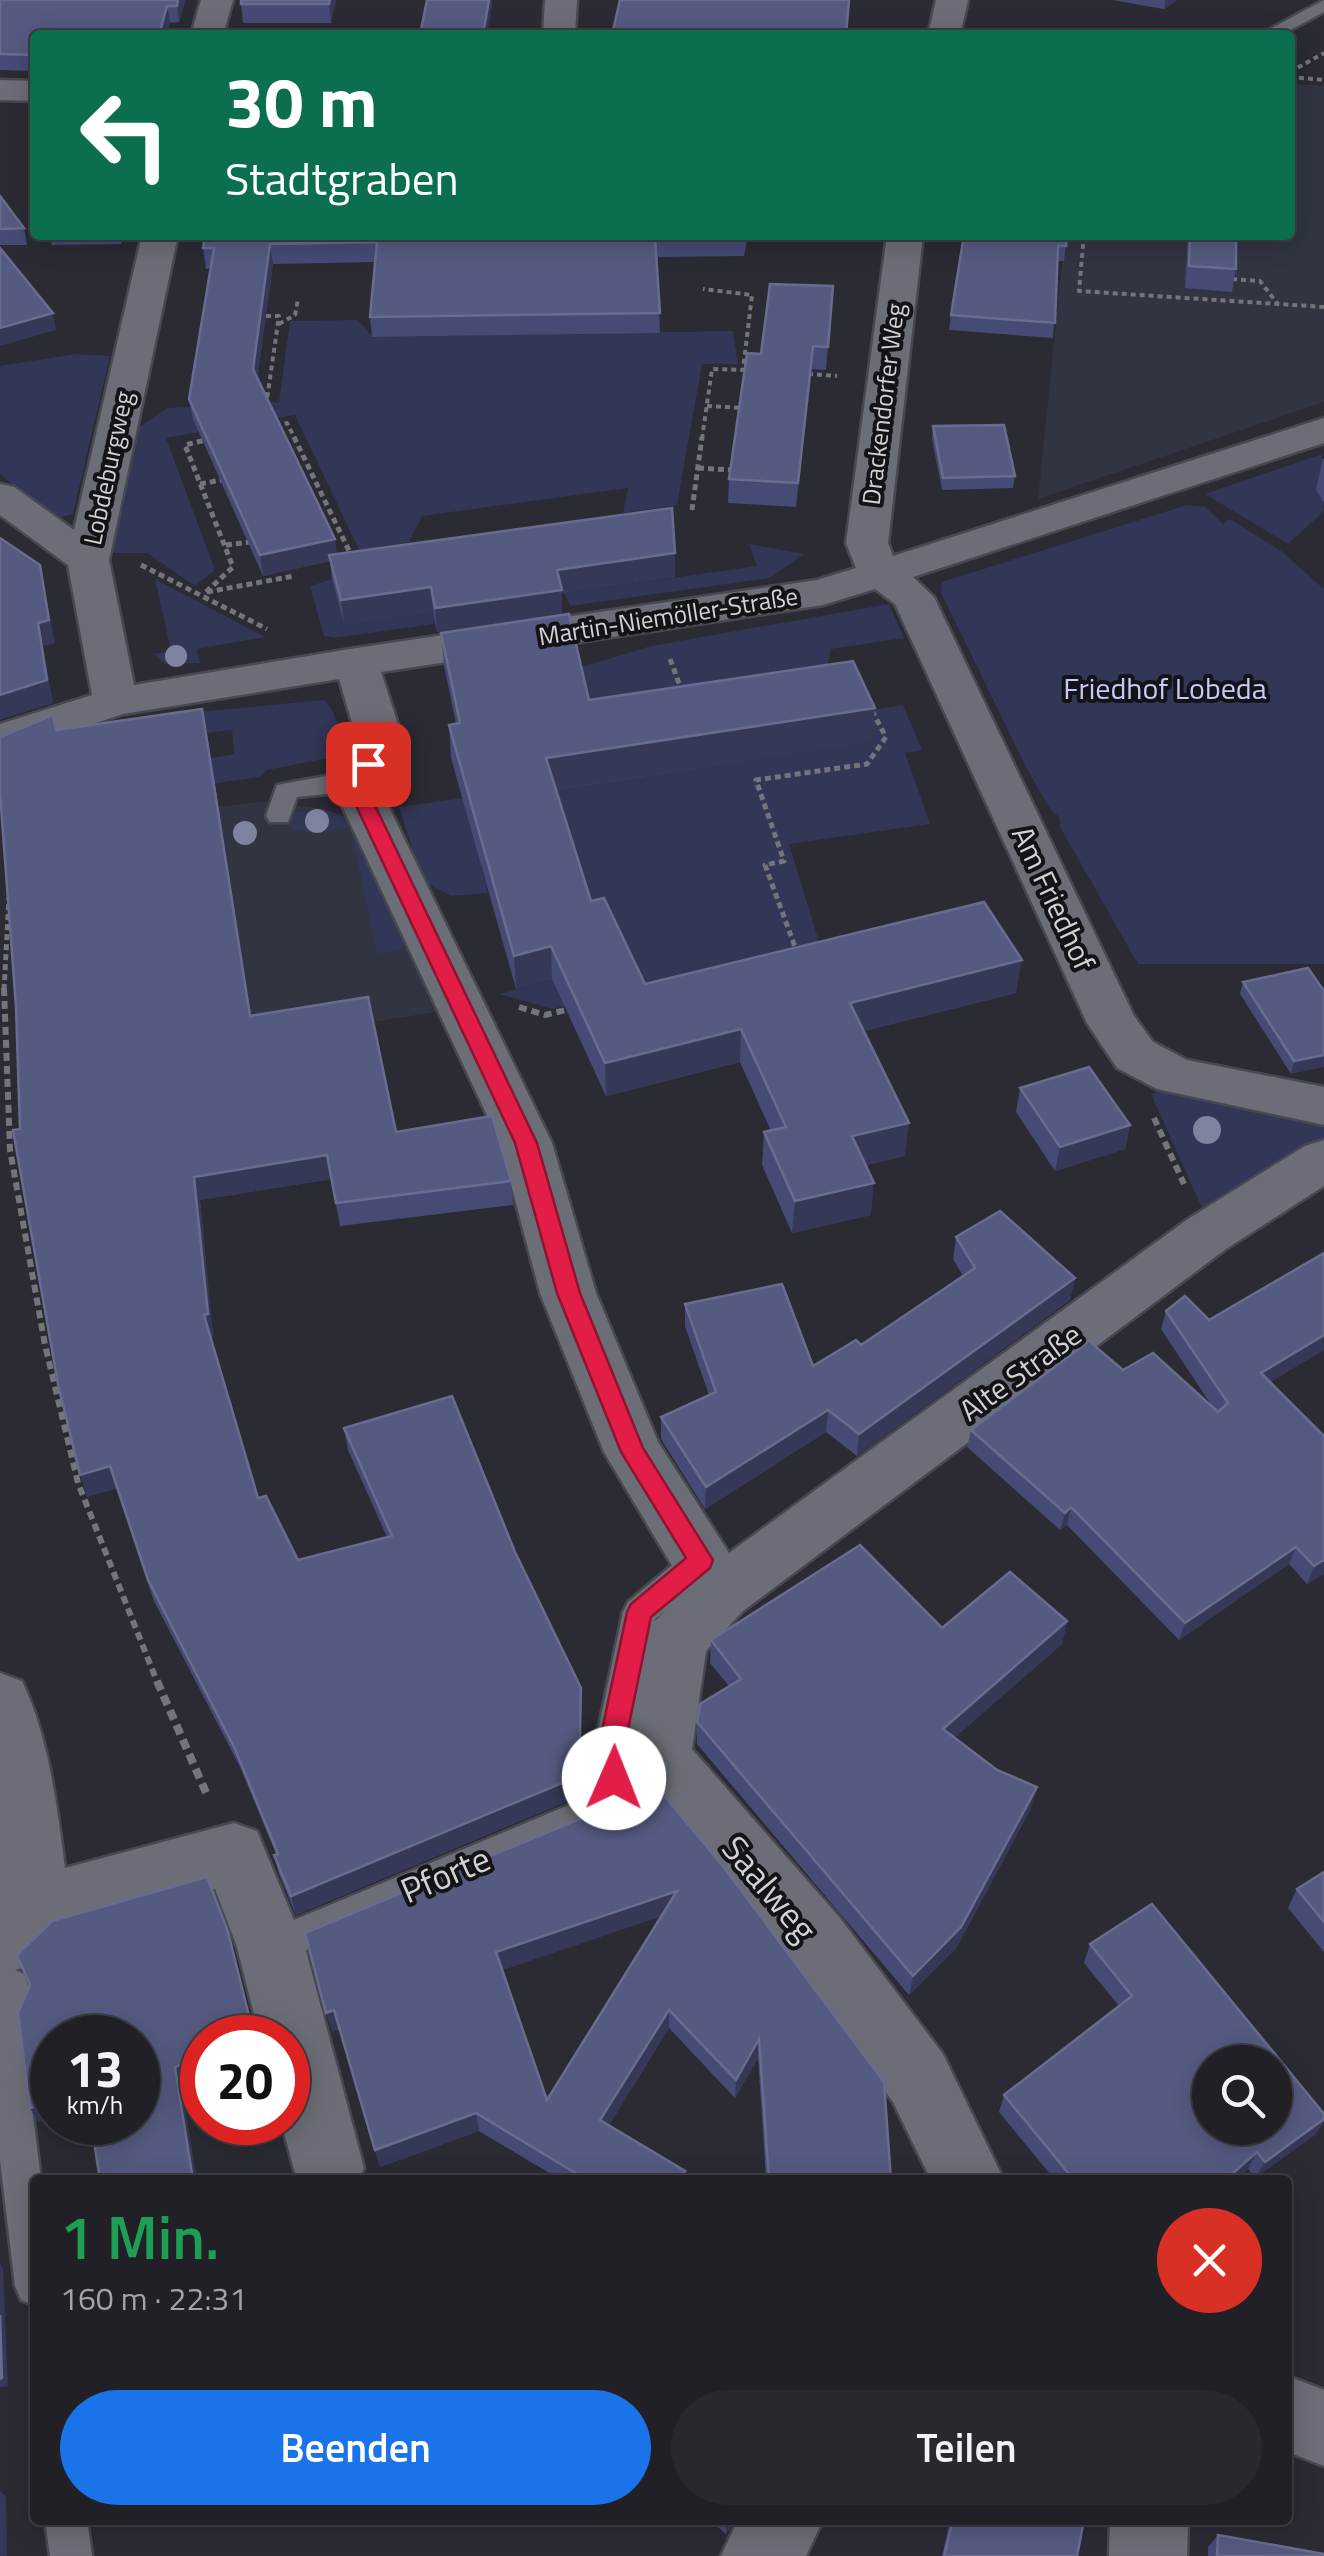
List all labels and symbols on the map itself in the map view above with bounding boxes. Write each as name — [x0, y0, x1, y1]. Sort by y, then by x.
street label: Drackendorfer Weg — [852, 301, 914, 507]
street label: Lobdeburgweg — [73, 388, 143, 548]
street label: Martin-Niemöller-Straße — [536, 577, 800, 655]
park label: Friedhof Lobeda — [1063, 665, 1267, 711]
pin — [326, 722, 411, 807]
street label: Am Friedhof — [1000, 818, 1108, 978]
street label: Alte Straße — [949, 1312, 1091, 1432]
position arrow — [562, 1726, 666, 1830]
street label: Saalweg — [709, 1823, 831, 1953]
street label: Pforte — [392, 1831, 498, 1917]
speed limit sign: 20 — [180, 2015, 310, 2145]

